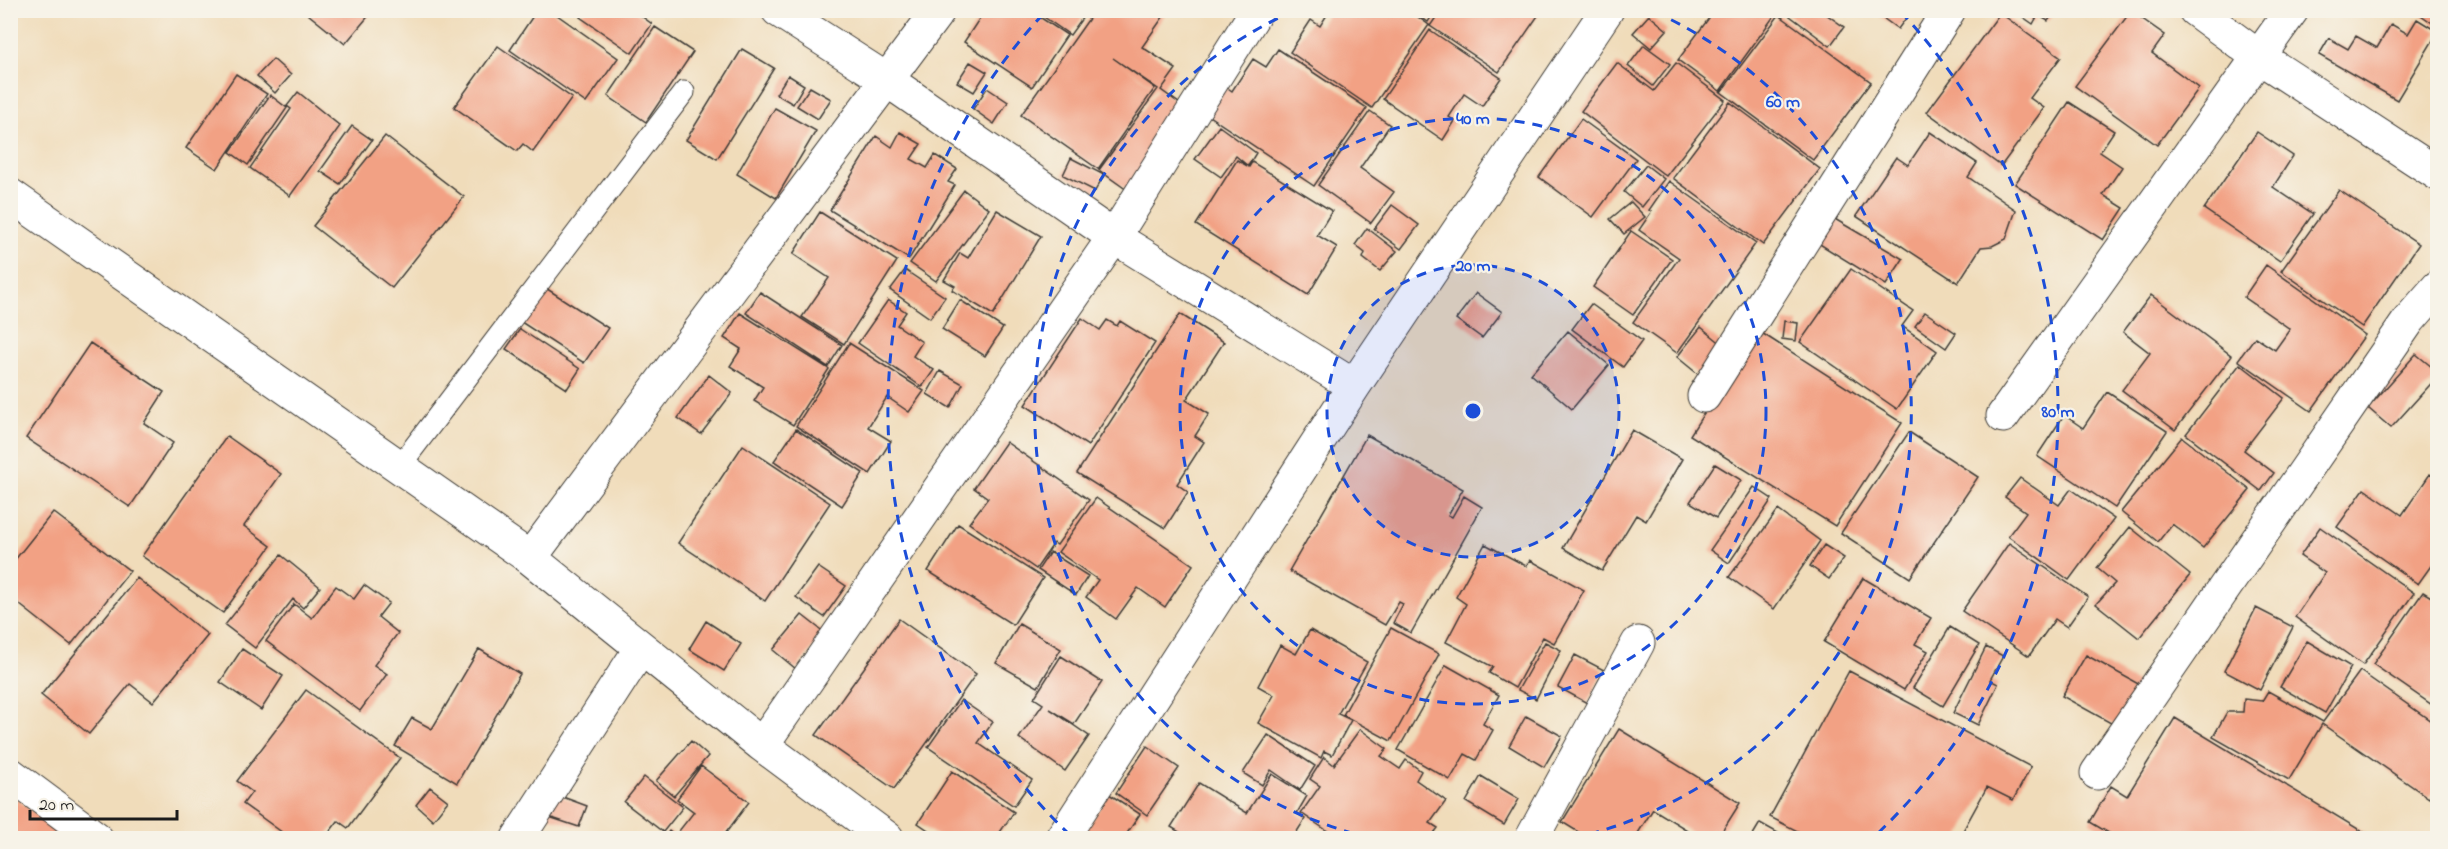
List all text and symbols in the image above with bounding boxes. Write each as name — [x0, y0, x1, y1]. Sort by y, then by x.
text: 60 m — [1766, 90, 1800, 116]
text: 40 m — [1456, 107, 1490, 133]
text: 20 m — [1454, 254, 1491, 280]
text: 80 m — [2041, 400, 2075, 426]
centre of rings — [1463, 401, 1483, 421]
scale bar — [30, 783, 177, 821]
text: 20 m — [39, 793, 74, 819]

